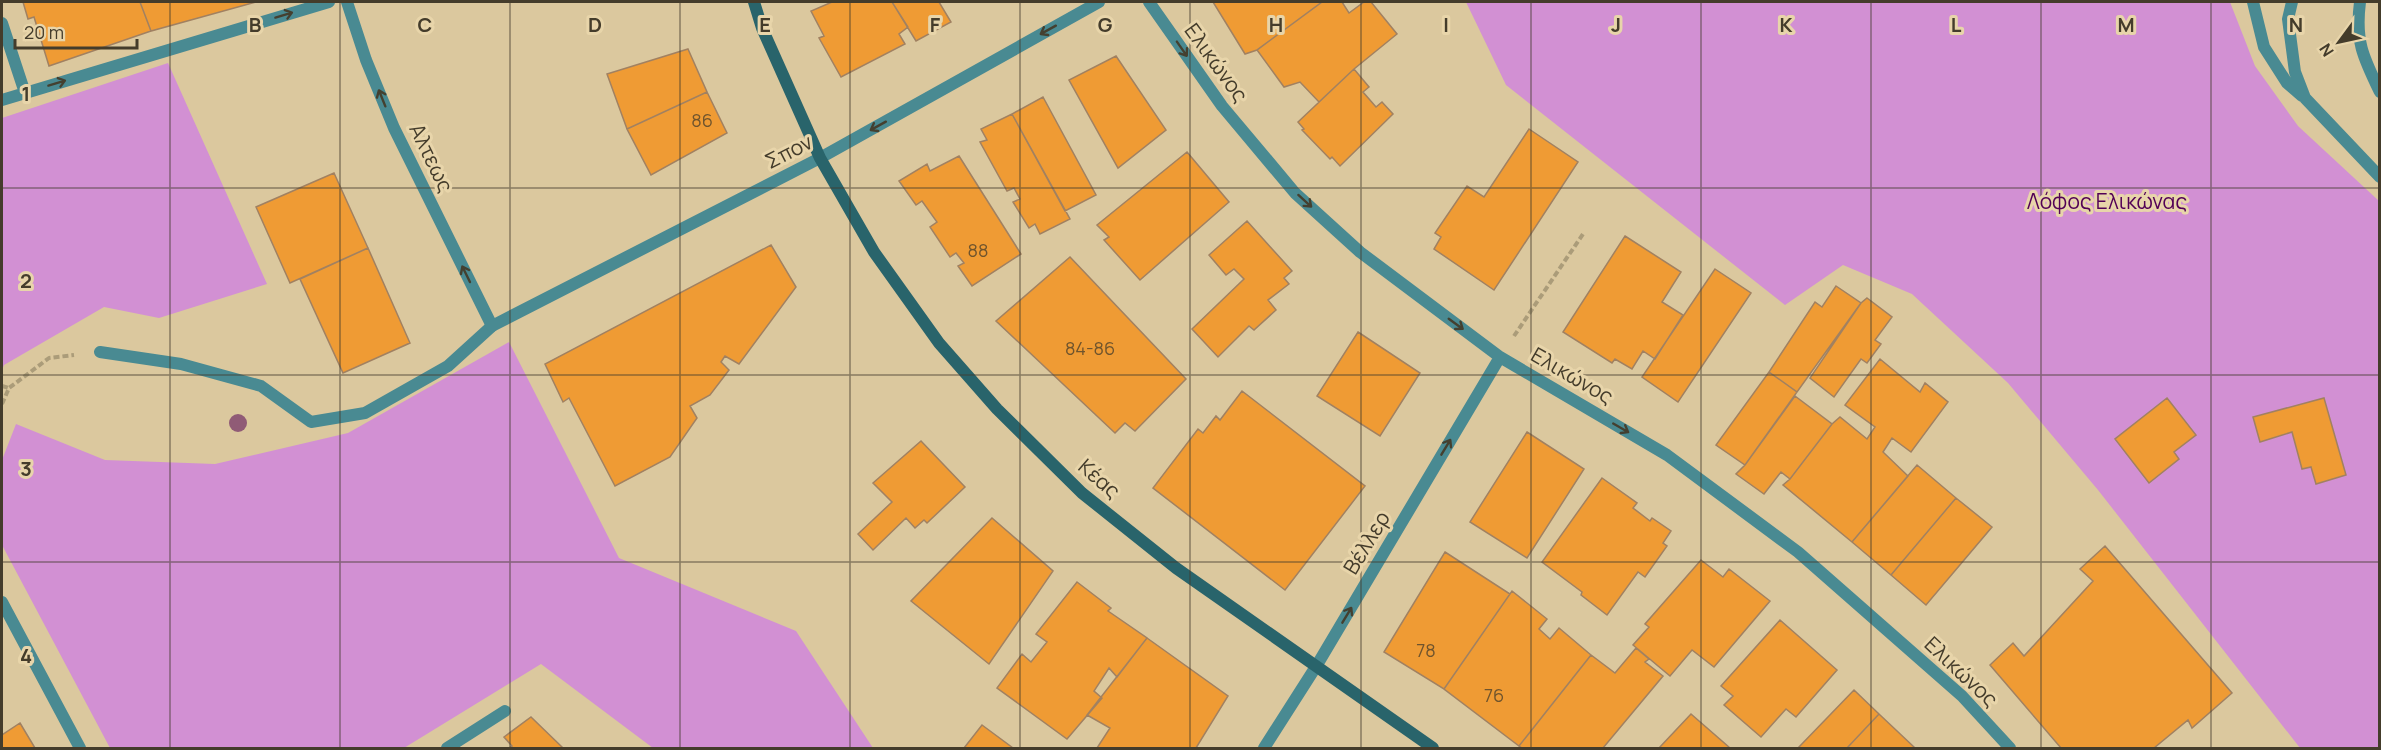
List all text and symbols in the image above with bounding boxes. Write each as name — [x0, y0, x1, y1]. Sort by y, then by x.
one-way arrow — [274, 9, 293, 20]
text: B — [249, 11, 262, 38]
text: C — [418, 11, 432, 38]
text: D — [588, 11, 602, 38]
text: E — [759, 11, 771, 38]
text: F — [930, 11, 941, 38]
text: G — [1098, 11, 1113, 38]
text: H — [1269, 11, 1283, 38]
text: I — [1443, 11, 1449, 38]
text: J — [1611, 11, 1621, 38]
text: K — [1780, 11, 1793, 38]
text: L — [1951, 11, 1962, 38]
text: M — [2117, 11, 2135, 38]
text: N — [2289, 11, 2303, 38]
scale bar — [15, 12, 136, 50]
north arrow — [2309, 12, 2369, 72]
street label: Ελικώνος — [1179, 17, 1255, 107]
text: 20 m — [24, 20, 64, 44]
one-way arrow — [1039, 25, 1057, 36]
text: N — [2314, 39, 2339, 61]
one-way arrow — [1176, 41, 1188, 57]
one-way arrow — [47, 77, 66, 88]
text: 1 — [22, 80, 30, 107]
one-way arrow — [376, 89, 387, 108]
house number: 86 — [691, 108, 713, 132]
street label: Αλτεως — [403, 119, 460, 197]
one-way arrow — [870, 120, 887, 132]
street label: Σπον — [760, 127, 817, 175]
park label: Λόφος Ελικώνας — [2027, 187, 2187, 215]
one-way arrow — [1297, 194, 1312, 208]
house number: 88 — [968, 238, 988, 262]
one-way arrow — [459, 265, 471, 283]
text: 2 — [20, 267, 32, 294]
one-way arrow — [1447, 318, 1463, 330]
house number: 84-86 — [1065, 336, 1115, 360]
street label: Ελικώνος — [1526, 340, 1619, 410]
one-way arrow — [1612, 422, 1629, 434]
one-way arrow — [1441, 439, 1453, 456]
street label: Κέας — [1073, 452, 1127, 504]
text: 3 — [20, 455, 32, 482]
street label: Βέλλερ — [1336, 506, 1396, 579]
one-way arrow — [1341, 607, 1353, 624]
street label: Ελικώνος — [1919, 630, 2004, 713]
house number: 78 — [1416, 638, 1436, 662]
text: 4 — [20, 642, 32, 669]
house number: 76 — [1484, 683, 1504, 707]

